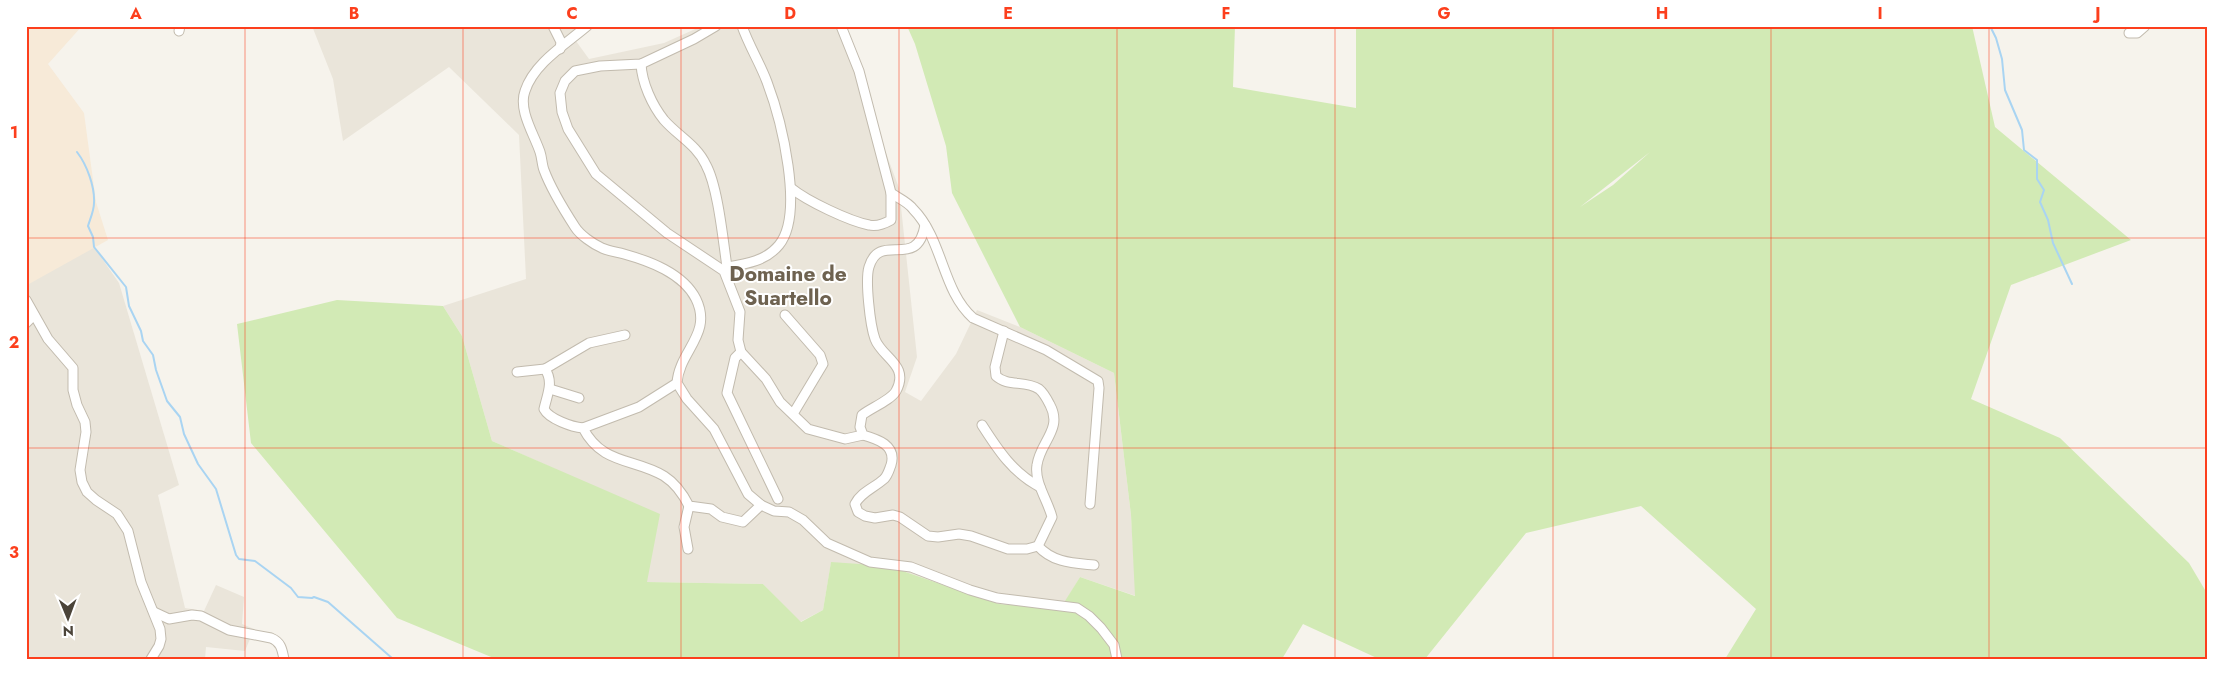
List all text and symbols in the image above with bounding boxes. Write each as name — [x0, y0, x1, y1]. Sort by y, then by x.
text: A — [129, 2, 142, 25]
text: B — [349, 2, 359, 25]
text: C — [566, 2, 578, 25]
text: D — [784, 2, 796, 25]
text: E — [1003, 2, 1013, 25]
text: F — [1222, 2, 1230, 25]
text: G — [1437, 2, 1451, 25]
text: H — [1656, 2, 1668, 25]
text: I — [1877, 2, 1883, 25]
text: J — [2092, 2, 2101, 25]
text: 1 — [10, 121, 18, 144]
district label: Domaine de Suartello — [729, 259, 847, 313]
text: 2 — [9, 331, 19, 354]
text: 3 — [9, 541, 19, 564]
north arrow — [42, 592, 92, 642]
text: N — [62, 621, 74, 641]

